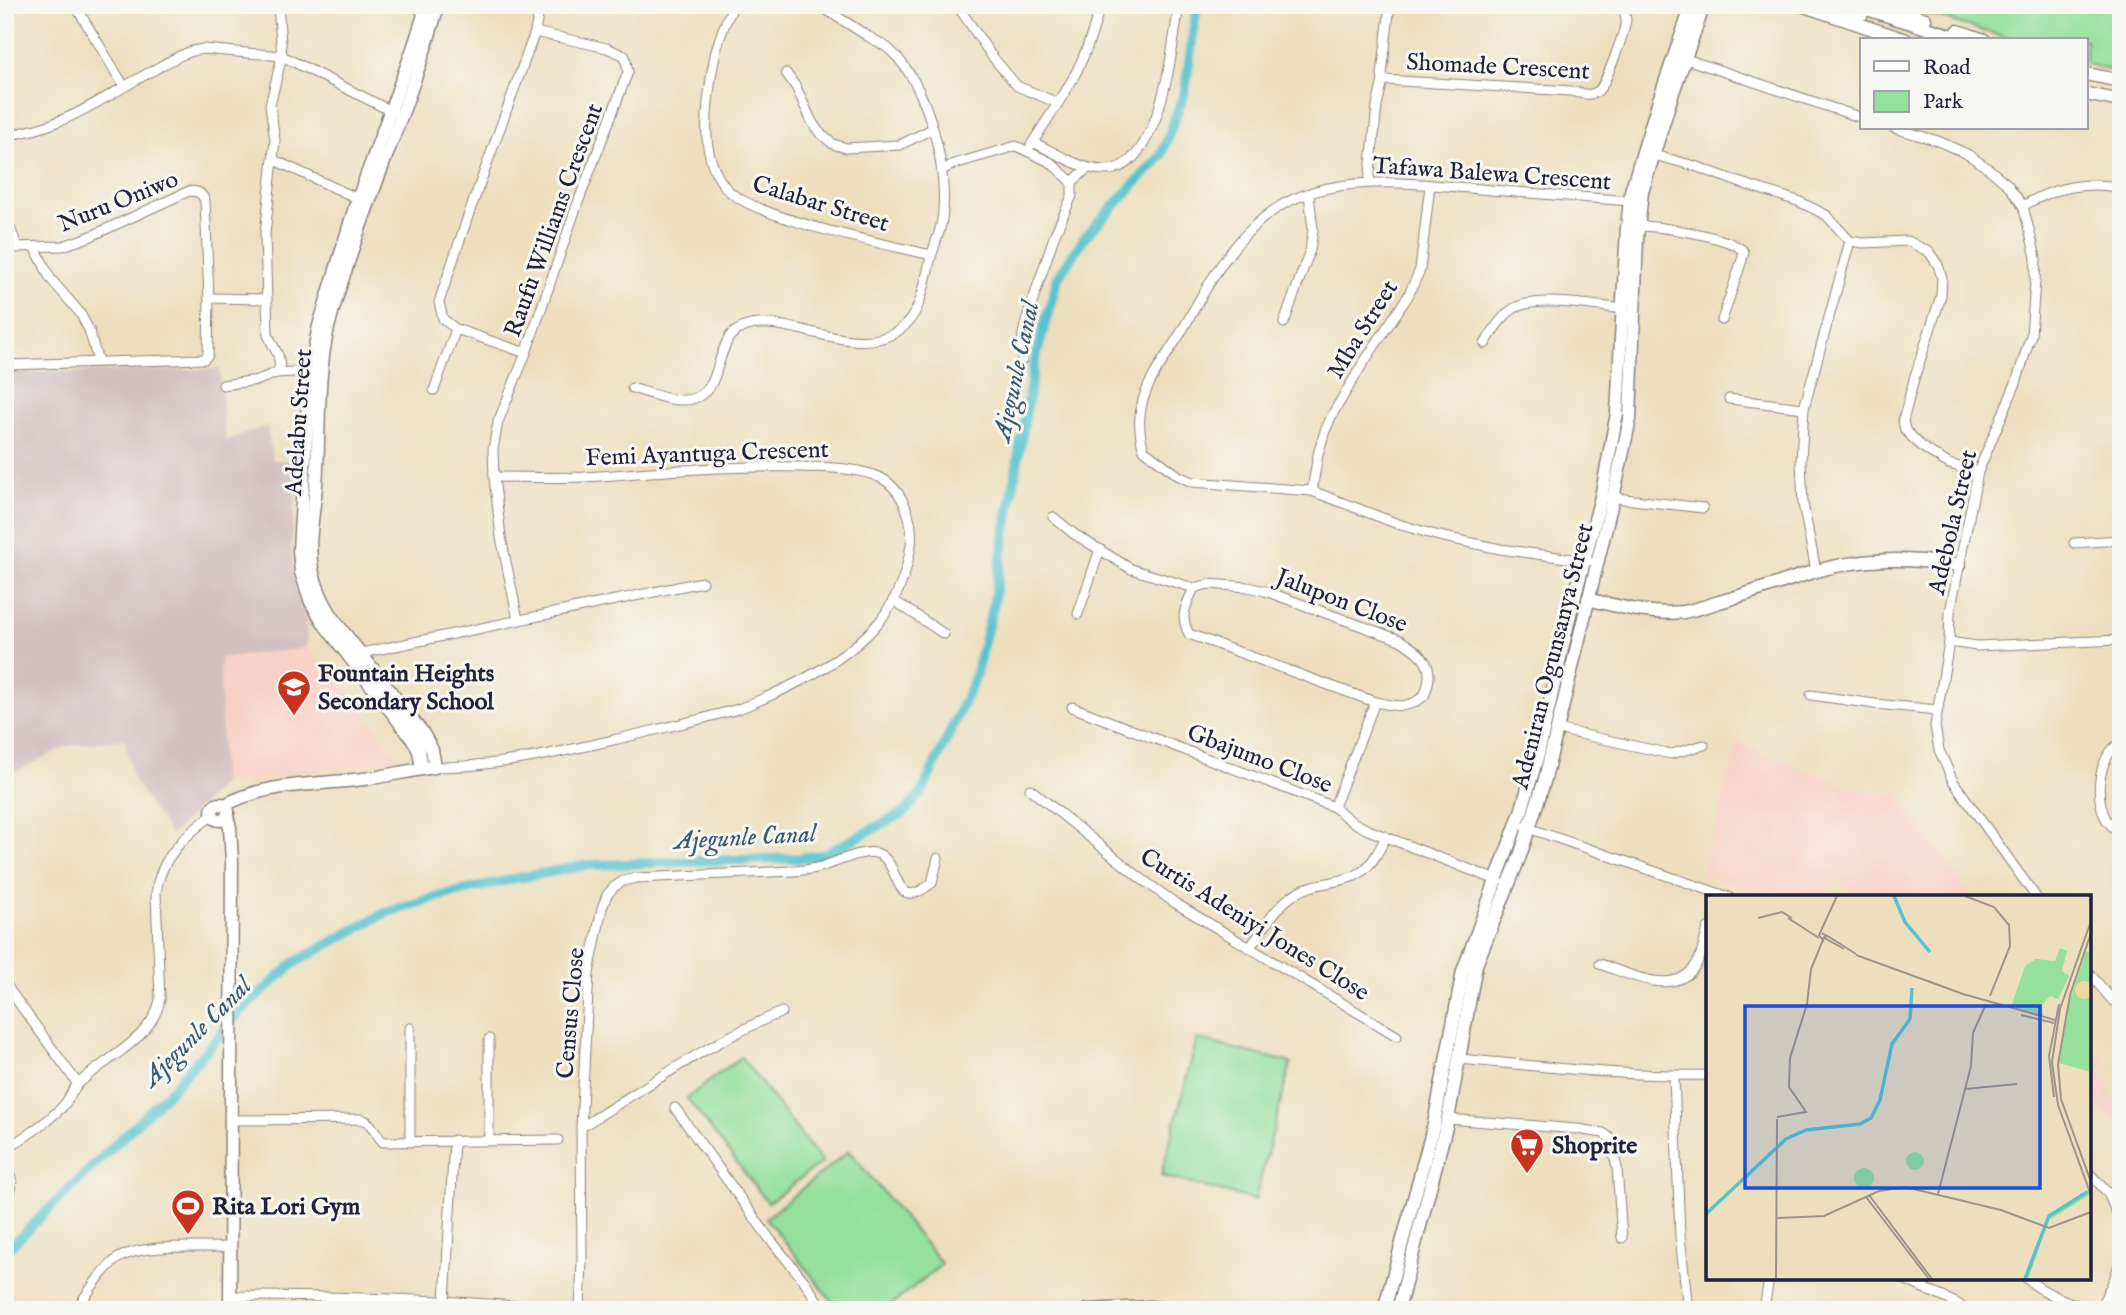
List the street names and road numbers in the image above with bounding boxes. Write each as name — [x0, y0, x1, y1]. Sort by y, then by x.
street label: Shomade Crescent — [1405, 47, 1590, 88]
street label: Raufu Williams Crescent — [498, 99, 611, 342]
street label: Tafawa Balewa Crescent — [1372, 151, 1612, 198]
street label: Nuru Oniwo — [54, 164, 183, 240]
street label: Calabar Street — [748, 169, 893, 240]
street label: Mba Street — [1321, 275, 1406, 385]
street label: Adelabu Street — [279, 348, 320, 498]
street label: Femi Ayantuga Crescent — [585, 435, 829, 474]
street label: Adebola Street — [1922, 447, 1985, 599]
street label: Adeniran Ogunsanya Street — [1505, 520, 1601, 793]
street label: Jalupon Close — [1269, 561, 1412, 641]
street label: Gbajumo Close — [1182, 718, 1336, 801]
street label: Curtis Adeniyi Jones Close — [1134, 842, 1375, 1009]
street label: Census Close — [550, 946, 593, 1080]

